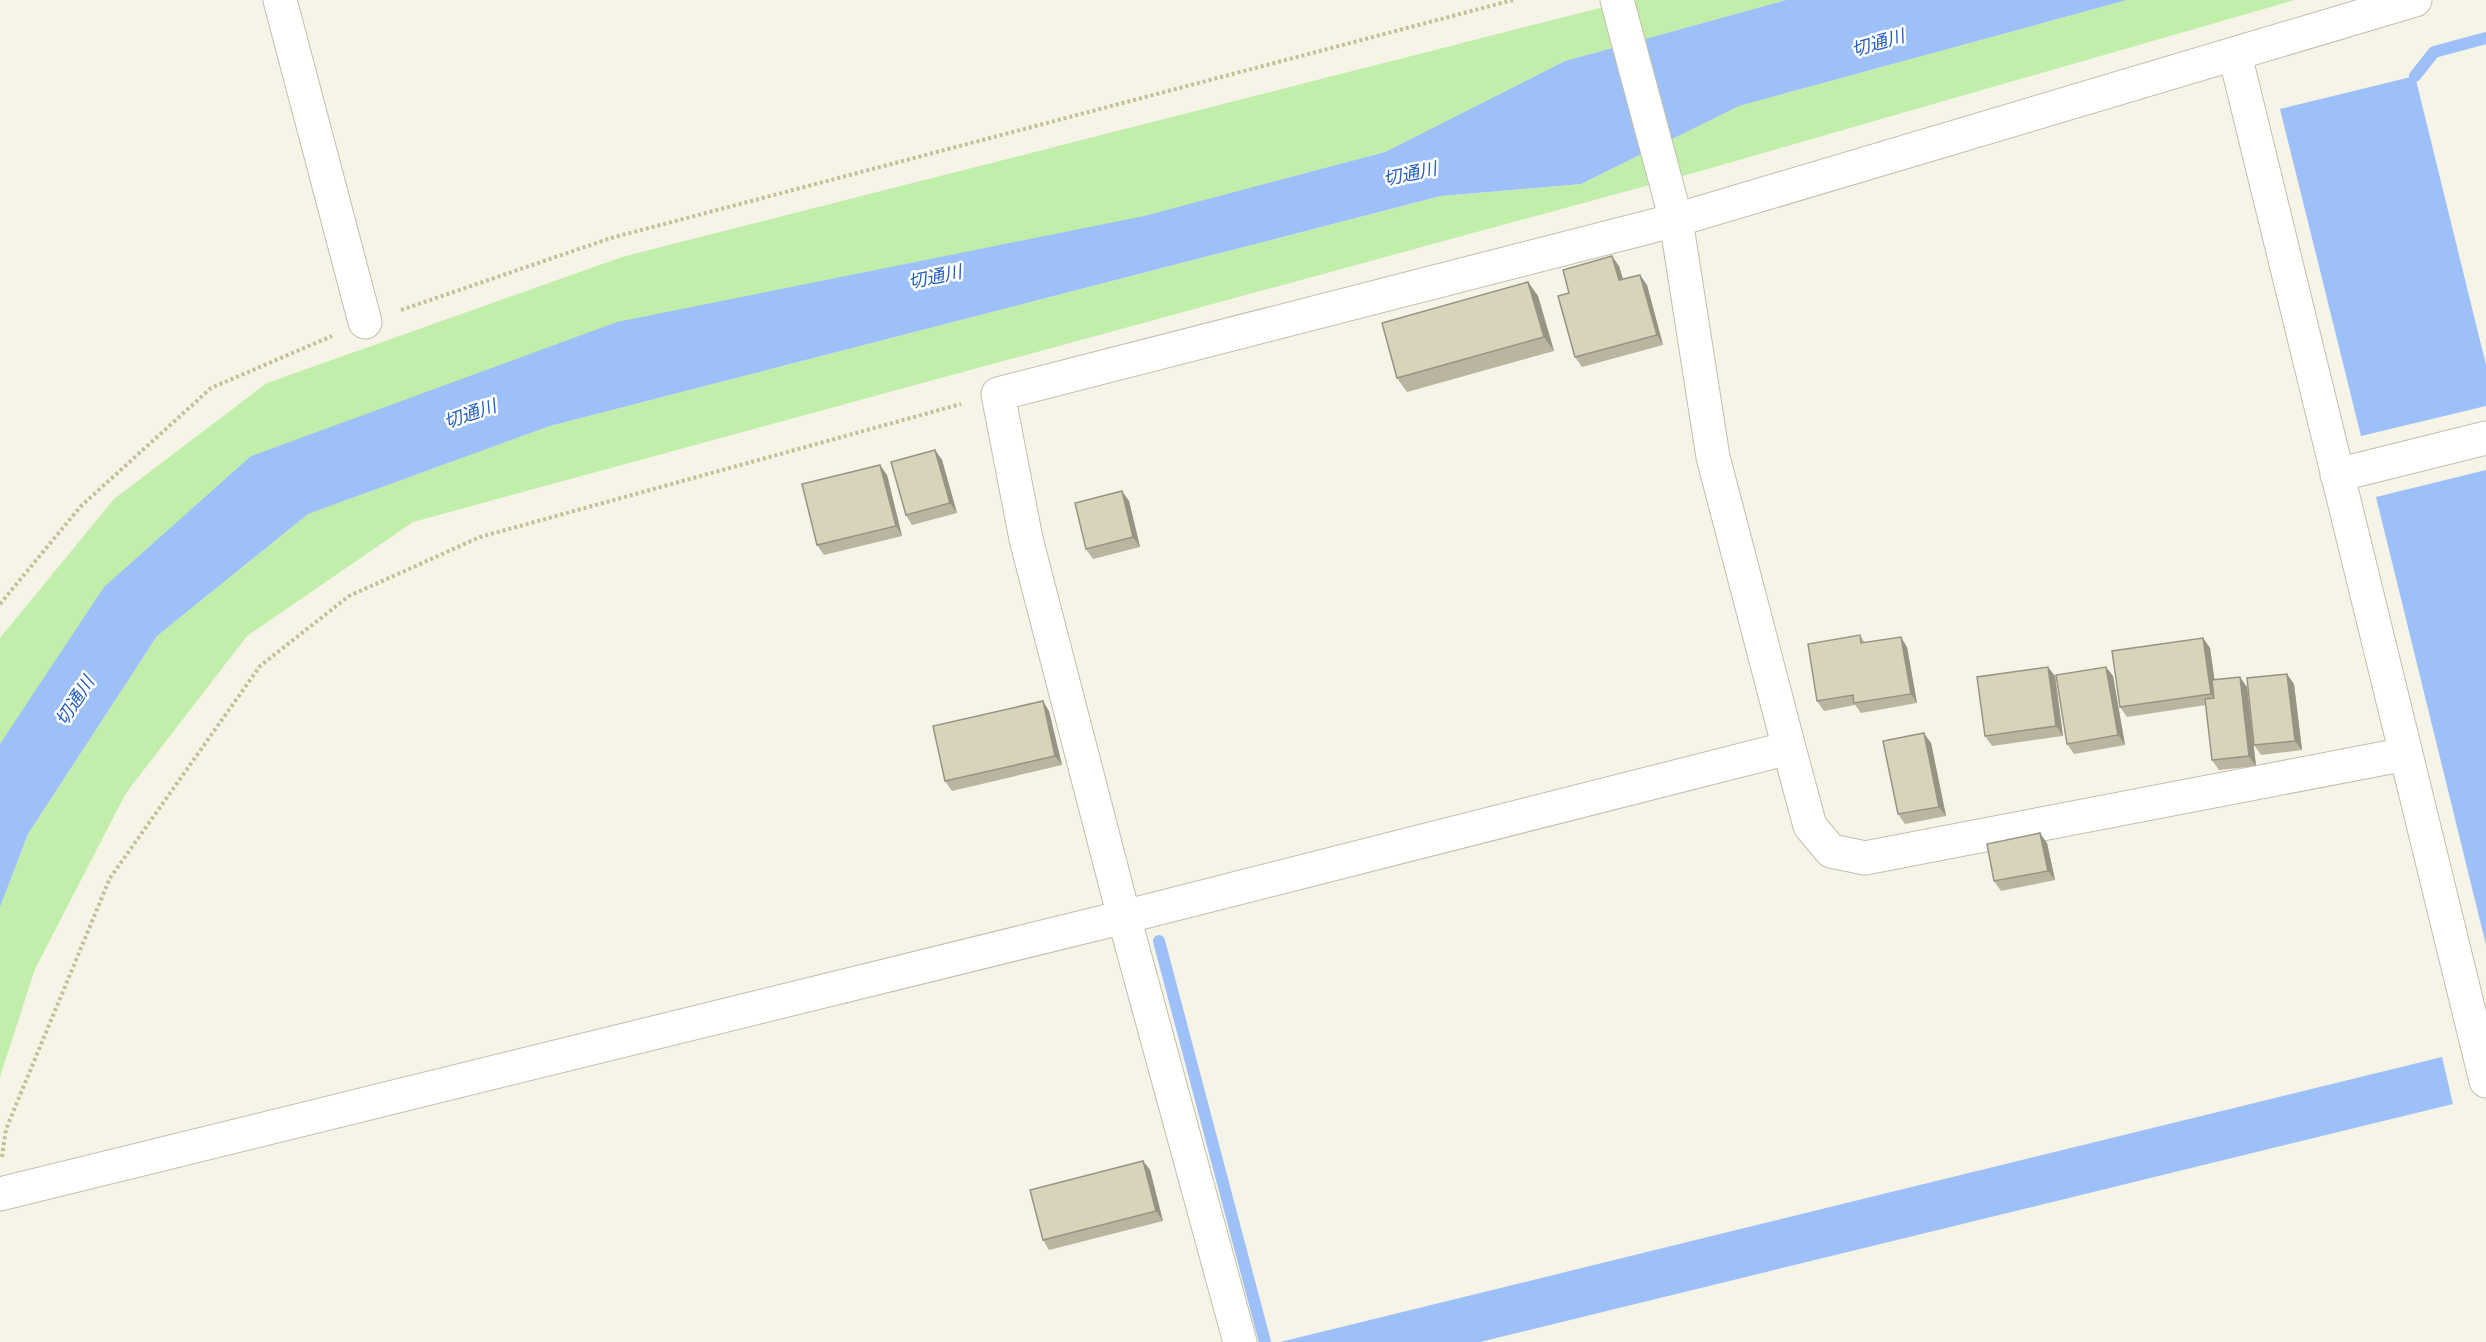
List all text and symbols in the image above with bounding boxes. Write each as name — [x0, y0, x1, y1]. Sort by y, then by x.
water label: 切通川 — [1849, 24, 1909, 61]
water label: 切通川 — [1381, 157, 1441, 190]
water label: 切通川 — [906, 260, 966, 293]
water label: 切通川 — [441, 394, 501, 433]
water label: 切通川 — [51, 671, 100, 730]

